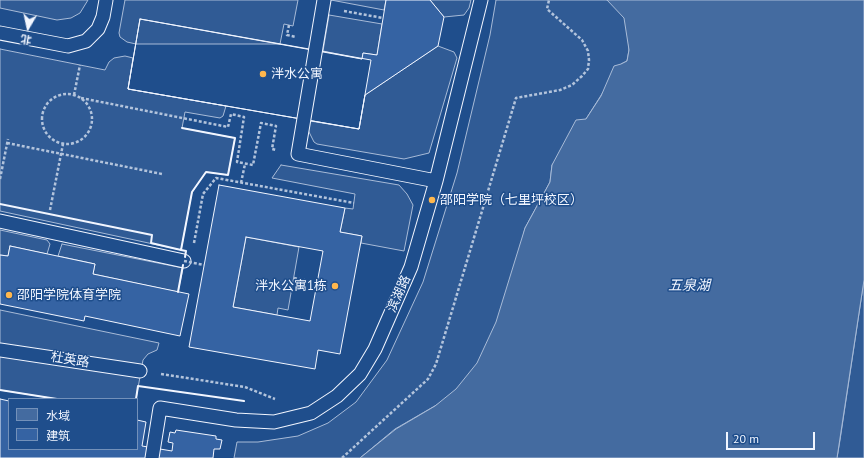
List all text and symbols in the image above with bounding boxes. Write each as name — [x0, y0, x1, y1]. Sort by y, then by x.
north arrow — [8, 8, 48, 48]
text: 北 — [20, 32, 33, 48]
place label: 泮水公寓 — [271, 66, 323, 82]
marker: 泮水公寓 — [258, 69, 268, 79]
place label: 邵阳学院（七里坪校区） — [440, 192, 583, 208]
marker: 邵阳学院（七里坪校区） — [427, 195, 437, 205]
street label: 滨湖路 — [384, 273, 414, 315]
place label: 泮水公寓1栋 — [255, 278, 327, 294]
water label: 五泉湖 — [668, 278, 710, 294]
marker: 泮水公寓1栋 — [330, 281, 340, 291]
place label: 邵阳学院体育学院 — [17, 287, 121, 303]
marker: 邵阳学院体育学院 — [4, 290, 14, 300]
street label: 杜英路 — [50, 349, 90, 371]
legend — [8, 398, 138, 450]
text: 水域 — [46, 408, 70, 423]
scale bar — [728, 424, 817, 450]
text: 建筑 — [46, 428, 70, 443]
text: 20 m — [733, 431, 759, 446]

